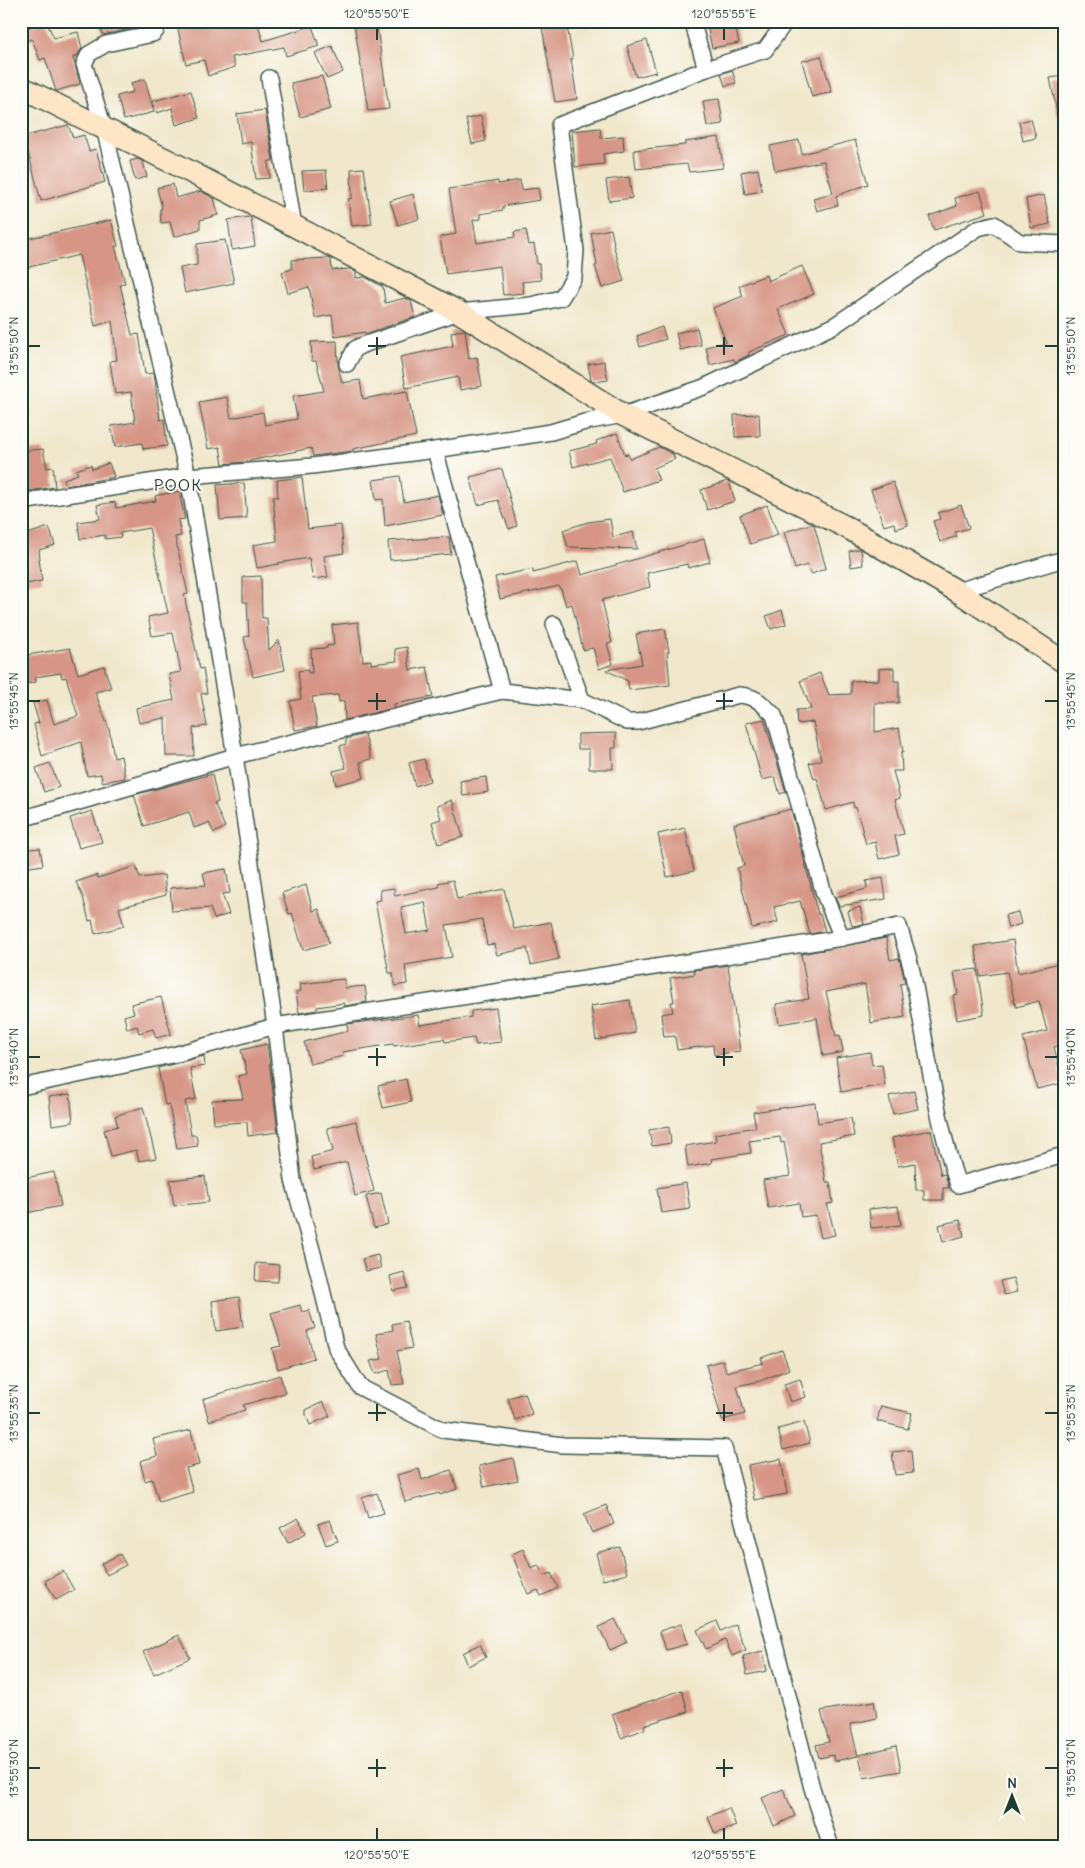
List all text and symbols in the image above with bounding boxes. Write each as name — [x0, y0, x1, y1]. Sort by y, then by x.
text: 120°55'50"E — [344, 6, 410, 21]
text: 120°55'55"E — [692, 6, 756, 21]
text: 13°55'50"N — [6, 317, 21, 375]
text: 13°55'50"N — [1063, 317, 1078, 375]
district label: POOK — [154, 475, 202, 495]
text: 13°55'45"N — [6, 672, 21, 730]
text: 13°55'45"N — [1063, 672, 1078, 730]
text: 13°55'40"N — [6, 1028, 21, 1086]
text: 13°55'40"N — [1063, 1028, 1078, 1086]
text: 13°55'35"N — [6, 1384, 21, 1442]
text: 13°55'35"N — [1063, 1384, 1078, 1442]
text: 13°55'30"N — [6, 1739, 21, 1797]
text: 13°55'30"N — [1063, 1739, 1078, 1797]
north arrow — [988, 1770, 1038, 1820]
text: N — [1007, 1774, 1017, 1792]
text: 120°55'50"E — [344, 1847, 410, 1862]
text: 120°55'55"E — [692, 1847, 756, 1862]

